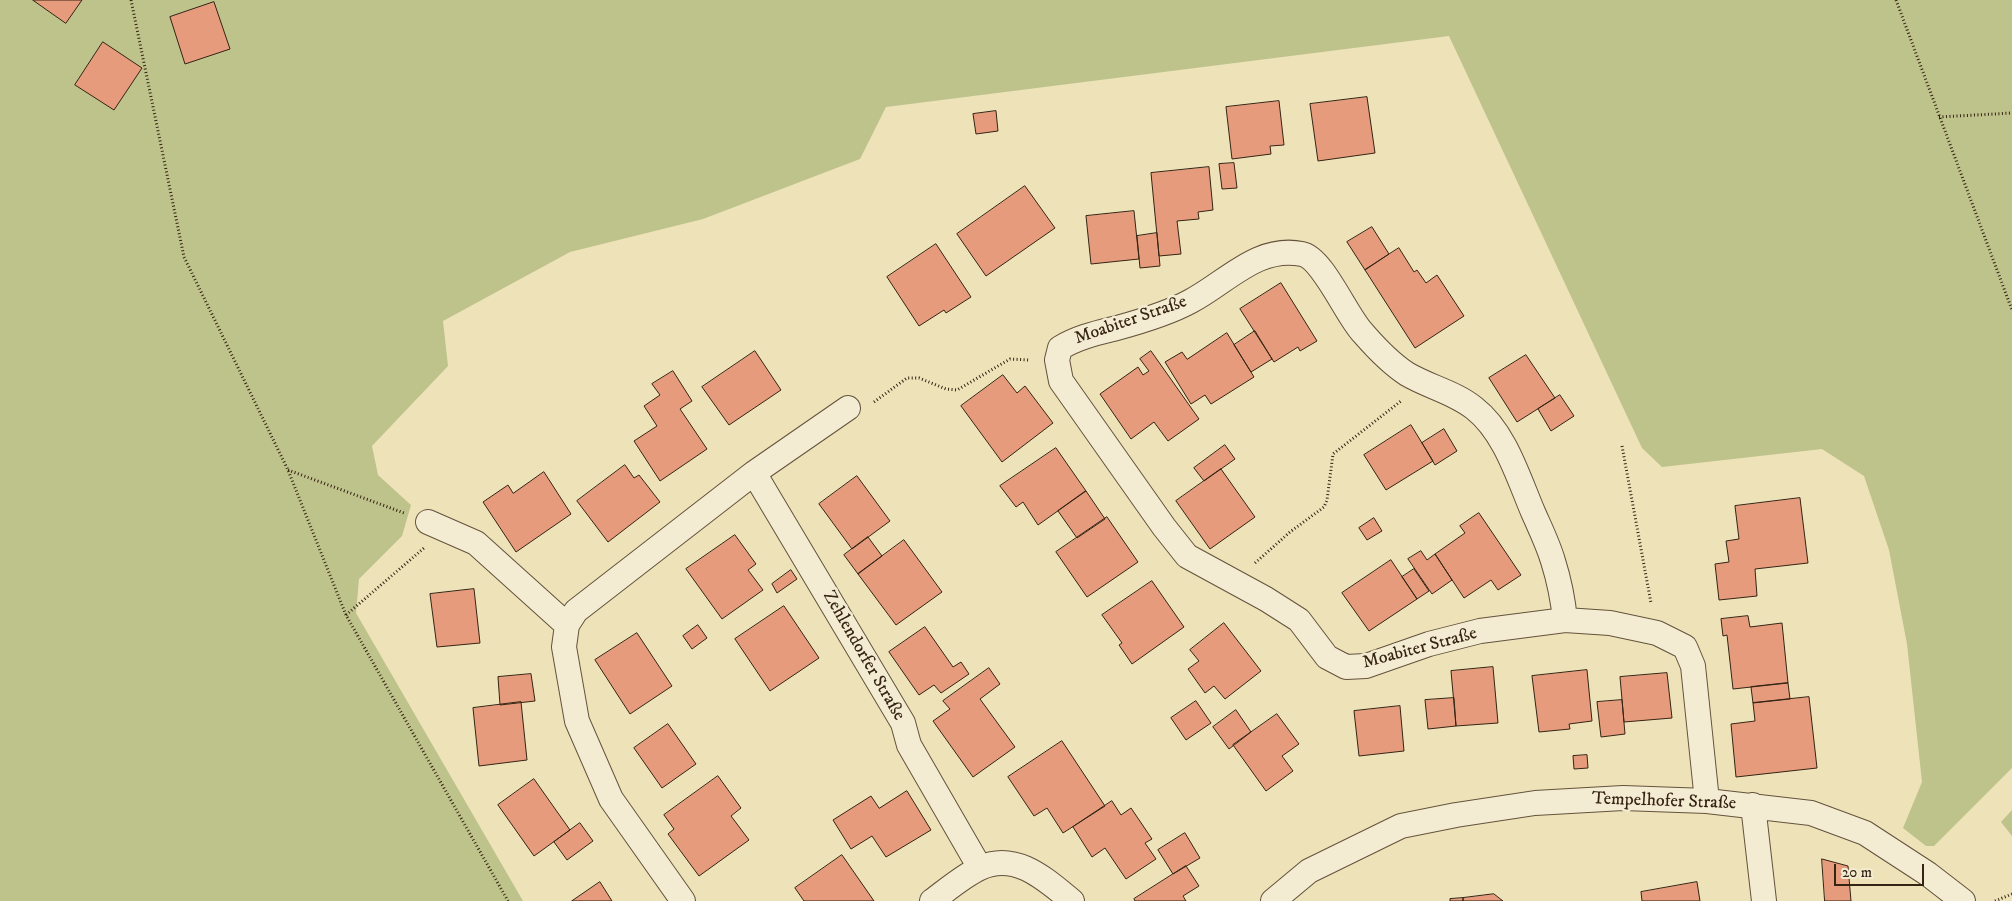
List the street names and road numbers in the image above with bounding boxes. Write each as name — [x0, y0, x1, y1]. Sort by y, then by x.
street label: Moabiter Straße — [1072, 292, 1190, 350]
street label: Zehlendorfer Straße — [817, 587, 909, 725]
street label: Moabiter Straße — [1361, 623, 1479, 675]
street label: Tempelhofer Straße — [1592, 789, 1736, 815]

